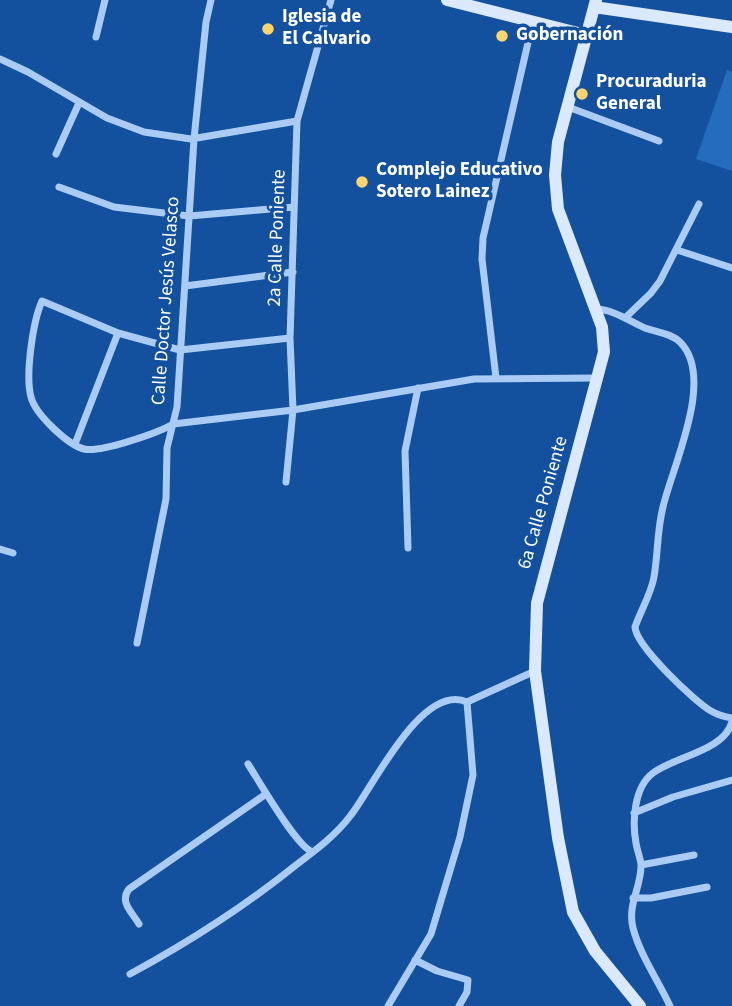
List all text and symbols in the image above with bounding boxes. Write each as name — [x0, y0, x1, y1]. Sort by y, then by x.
place label: Iglesia de El Calvario — [282, 7, 371, 51]
marker: Iglesia de El Calvario — [260, 21, 276, 37]
place label: Gobernación — [516, 25, 623, 47]
marker: Gobernación — [494, 28, 510, 44]
place label: Procuraduria General — [596, 72, 706, 116]
marker: Procuraduria General — [574, 86, 590, 102]
place label: Complejo Educativo Sotero Lainez — [376, 160, 543, 204]
street label: 2a Calle Poniente — [264, 169, 292, 307]
marker: Complejo Educativo Sotero Lainez — [354, 174, 370, 190]
street label: Calle Doctor Jesús Velasco — [148, 196, 186, 406]
street label: 6a Calle Poniente — [514, 434, 574, 572]

